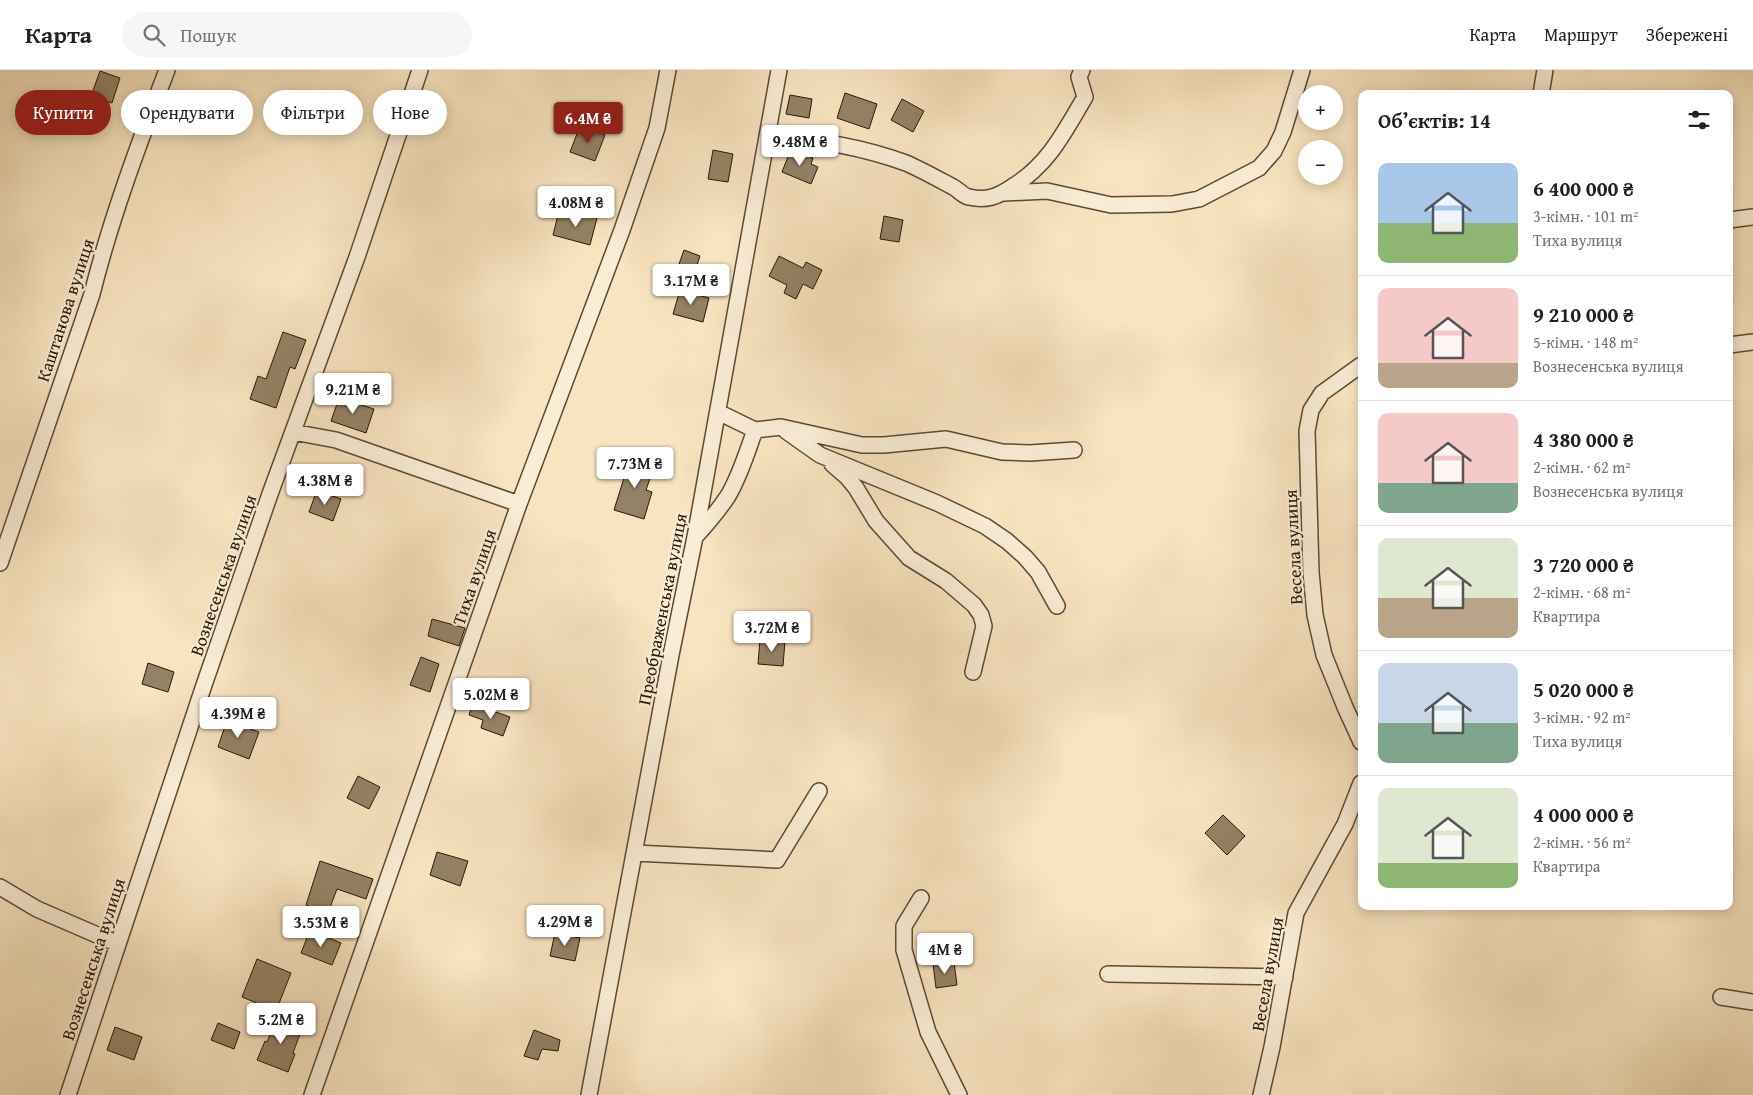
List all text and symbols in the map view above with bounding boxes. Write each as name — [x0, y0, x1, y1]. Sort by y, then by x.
search box — [122, 12, 472, 57]
text: Карта — [25, 17, 92, 52]
icon: search — [140, 21, 168, 49]
text: Пошук — [180, 21, 236, 49]
text: Карта — [1470, 21, 1516, 48]
text: Маршрут — [1544, 21, 1618, 48]
text: Збережені — [1646, 21, 1728, 48]
map controls — [1298, 85, 1343, 185]
button: + — [1298, 85, 1343, 130]
chip: Купити — [15, 90, 111, 135]
chip: Орендувати — [121, 90, 253, 135]
chip: Фільтри — [263, 90, 363, 135]
chip: Нове — [373, 90, 447, 135]
pin: 6.4M ₴ — [547, 102, 629, 144]
text: Об’єктів: 14 — [1378, 105, 1491, 136]
text: 6.4M ₴ — [565, 106, 611, 130]
icon: filters — [1685, 106, 1713, 134]
pin: 9.48M ₴ — [754, 124, 846, 167]
text: 9.48M ₴ — [773, 129, 827, 153]
button: − — [1298, 140, 1343, 185]
text: 6 400 000 ₴ — [1533, 173, 1634, 204]
icon: home — [1418, 183, 1478, 243]
pin: 4.08M ₴ — [530, 186, 622, 228]
text: 4.08M ₴ — [549, 190, 603, 214]
text: 3-кімн. · 101 m² — [1533, 204, 1638, 228]
text: Тиха вулиця — [1533, 228, 1622, 252]
street label: Каштанова вулиця — [29, 235, 101, 385]
pin: 3.17M ₴ — [645, 264, 737, 306]
text: 3.17M ₴ — [664, 268, 718, 292]
text: 9 210 000 ₴ — [1533, 299, 1634, 330]
icon: home — [1418, 308, 1478, 368]
text: 5-кімн. · 148 m² — [1533, 330, 1638, 354]
text: Вознесенська вулиця — [1533, 354, 1684, 378]
pin: 9.21M ₴ — [307, 372, 399, 415]
text: 9.21M ₴ — [326, 377, 380, 401]
text: 4 380 000 ₴ — [1533, 424, 1634, 455]
icon: home — [1418, 433, 1478, 493]
pin: 7.73M ₴ — [589, 446, 681, 489]
text: 7.73M ₴ — [608, 451, 662, 475]
text: 2-кімн. · 62 m² — [1533, 455, 1631, 479]
pin: 4.38M ₴ — [279, 464, 371, 506]
text: 4.38M ₴ — [298, 468, 352, 492]
text: Вознесенська вулиця — [1533, 479, 1684, 503]
street label: Весела вулиця — [1276, 489, 1310, 605]
street label: Вознесенська вулиця — [183, 491, 263, 659]
street label: Преображенська вулиця — [630, 511, 694, 707]
street label: Тиха вулиця — [445, 525, 503, 629]
text: 3 720 000 ₴ — [1533, 549, 1634, 580]
icon: home — [1418, 558, 1478, 618]
text: 2-кімн. · 68 m² — [1533, 580, 1631, 604]
text: Квартира — [1533, 604, 1600, 628]
pin: 3.72M ₴ — [726, 610, 818, 653]
text: 3.72M ₴ — [745, 615, 799, 639]
text: 5 020 000 ₴ — [1533, 674, 1634, 705]
pin: 5.02M ₴ — [445, 678, 537, 720]
text: 5.02M ₴ — [464, 682, 518, 706]
icon: home — [1418, 683, 1478, 743]
pin: 4.39M ₴ — [192, 696, 284, 739]
text: 4.39M ₴ — [211, 701, 265, 725]
text: 3-кімн. · 92 m² — [1533, 705, 1631, 729]
text: Тиха вулиця — [1533, 729, 1622, 753]
text: 4 000 000 ₴ — [1533, 799, 1634, 830]
icon: home — [1418, 808, 1478, 868]
text: 2-кімн. · 56 m² — [1533, 830, 1631, 854]
text: Квартира — [1533, 854, 1600, 878]
street label: Вознесенська вулиця — [54, 874, 132, 1044]
pin: 4.29M ₴ — [519, 904, 611, 947]
pin: 3.53M ₴ — [275, 906, 367, 948]
text: 4.29M ₴ — [538, 909, 592, 933]
text: 3.53M ₴ — [294, 910, 348, 934]
street label: Весела вулиця — [1244, 915, 1290, 1033]
pin: 4M ₴ — [915, 932, 975, 975]
text: 4M ₴ — [928, 937, 962, 961]
pin: 5.2M ₴ — [240, 1002, 322, 1045]
text: 5.2M ₴ — [258, 1007, 304, 1031]

